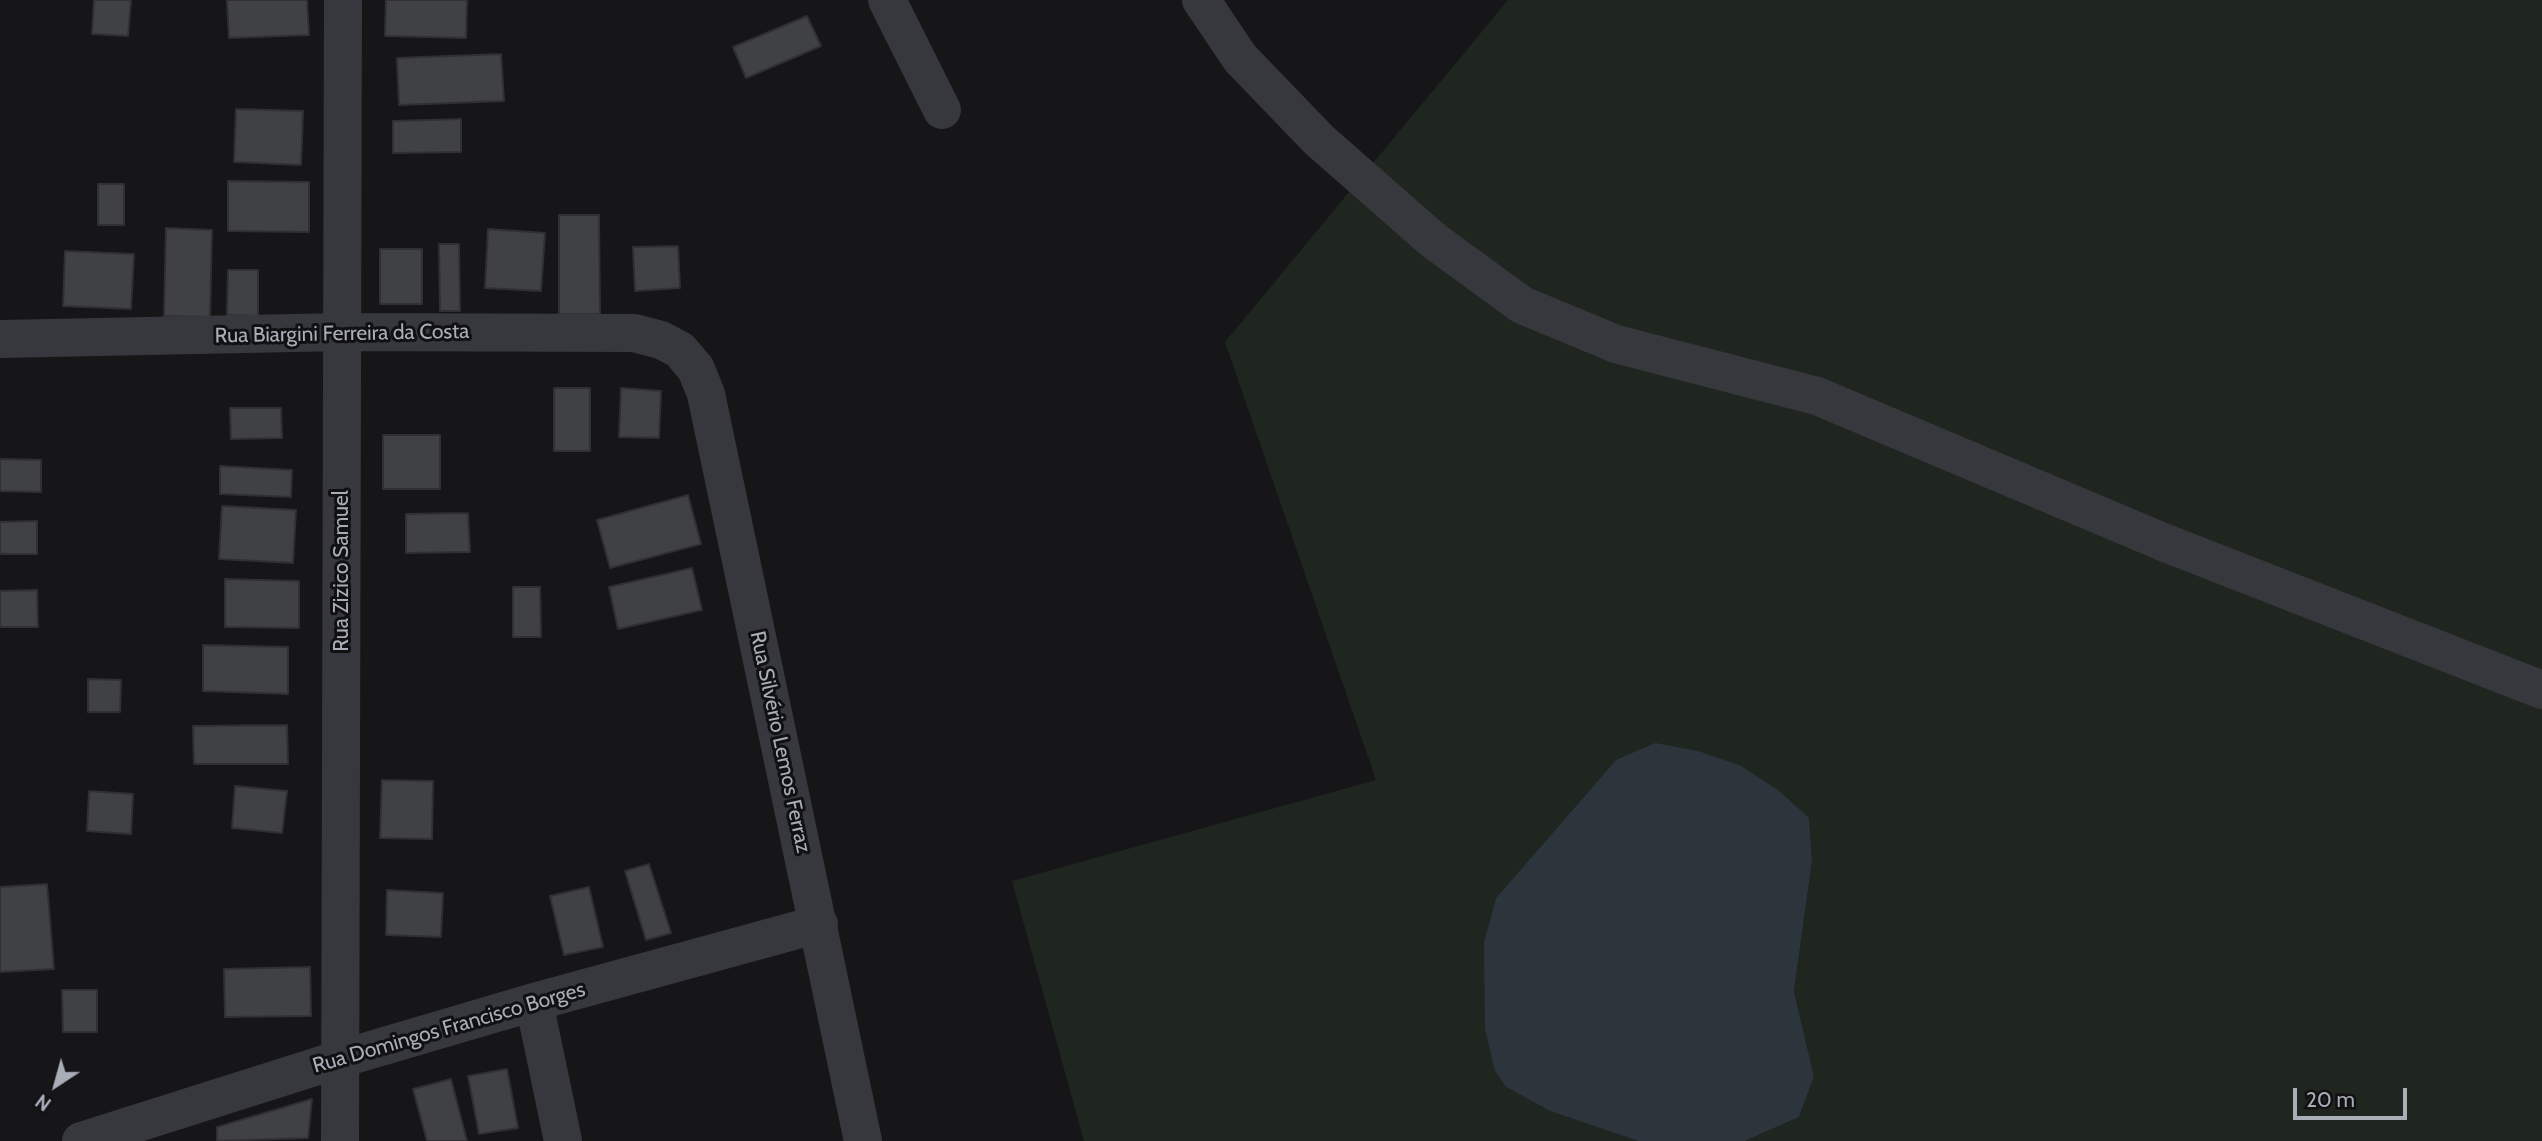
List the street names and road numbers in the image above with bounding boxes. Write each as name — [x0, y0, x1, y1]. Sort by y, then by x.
street label: Rua Biargini Ferreira da Costa — [214, 319, 470, 349]
street label: Rua Zizico Samuel — [329, 490, 355, 652]
street label: Rua Silvério Lemos Ferraz — [744, 629, 816, 855]
street label: Rua Domingos Francisco Borges — [310, 977, 588, 1079]

